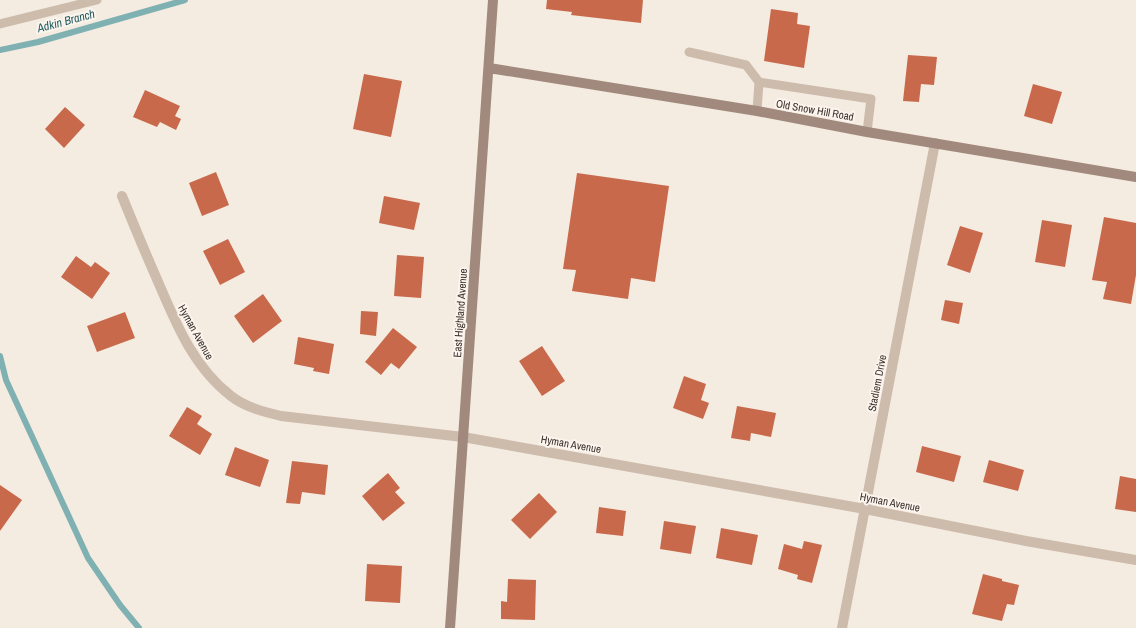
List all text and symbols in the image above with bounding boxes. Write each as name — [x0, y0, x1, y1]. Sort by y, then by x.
water label: Adkin Branch — [34, 6, 97, 37]
street label: Old Snow Hill Road — [775, 96, 855, 124]
street label: East Highland Avenue — [450, 268, 470, 358]
street label: Hyman Avenue — [175, 302, 217, 362]
street label: Stadiem Drive — [865, 353, 889, 413]
street label: Hyman Avenue — [540, 432, 602, 456]
street label: Hyman Avenue — [859, 489, 921, 515]

